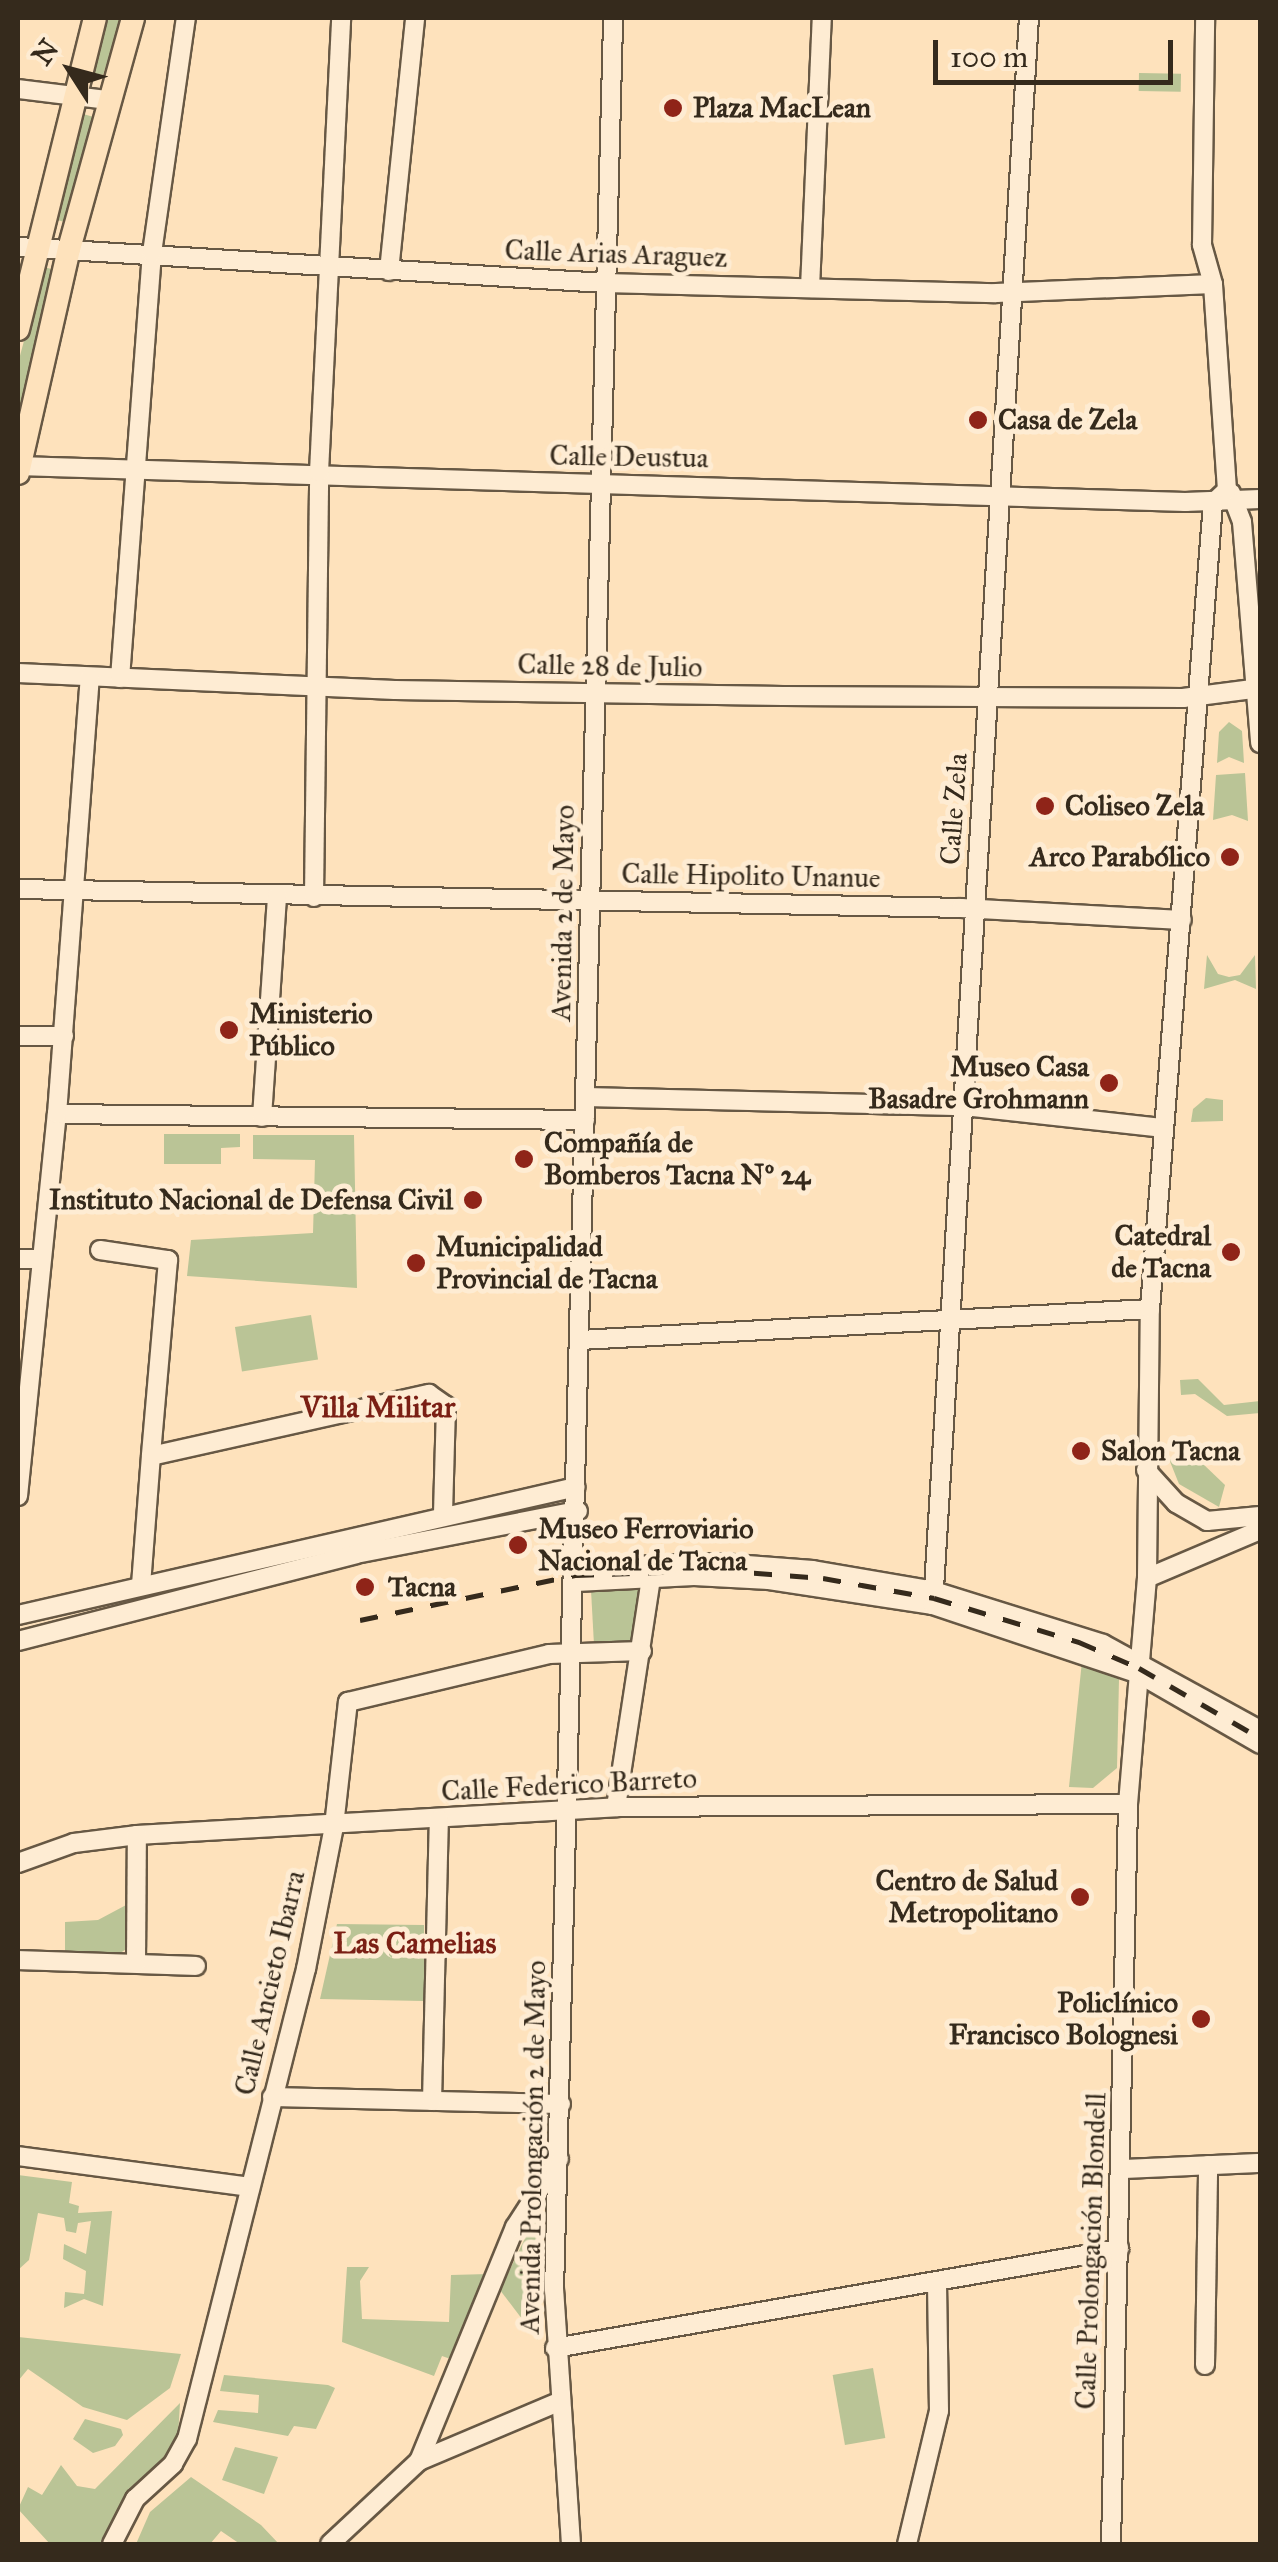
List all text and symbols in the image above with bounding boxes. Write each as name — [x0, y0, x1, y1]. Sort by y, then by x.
north arrow — [20, 20, 120, 120]
scale bar — [938, 20, 1178, 82]
text: N — [24, 32, 66, 72]
text: 100 m — [950, 39, 1028, 75]
place label: Plaza MacLean — [693, 91, 871, 125]
marker: Plaza MacLean — [662, 97, 684, 119]
street label: Calle Arias Araguez — [504, 233, 728, 275]
place label: Casa de Zela — [998, 403, 1137, 437]
marker: Casa de Zela — [967, 409, 989, 431]
street label: Calle Deustua — [549, 439, 709, 475]
street label: Calle 28 de Julio — [517, 648, 703, 684]
street label: Calle Zela — [933, 752, 975, 866]
place label: Coliseo Zela — [1065, 789, 1204, 823]
marker: Coliseo Zela — [1034, 795, 1056, 817]
street label: Avenida 2 de Mayo — [544, 805, 582, 1021]
place label: Arco Parabólico — [1030, 840, 1210, 874]
marker: Arco Parabólico — [1219, 846, 1241, 868]
street label: Calle Hipolito Unanue — [621, 857, 881, 895]
place label: Ministerio Público — [249, 997, 373, 1063]
marker: Ministerio Público — [218, 1019, 240, 1041]
place label: Museo Casa Basadre Grohmann — [868, 1050, 1089, 1116]
marker: Museo Casa Basadre Grohmann — [1098, 1072, 1120, 1094]
place label: Compañía de Bomberos Tacna Nº 24 — [544, 1126, 810, 1192]
marker: Compañía de Bomberos Tacna Nº 24 — [513, 1148, 535, 1170]
place label: Instituto Nacional de Defensa Civil — [49, 1183, 453, 1217]
marker: Instituto Nacional de Defensa Civil — [462, 1189, 484, 1211]
place label: Catedral de Tacna — [1111, 1219, 1211, 1285]
place label: Municipalidad Provincial de Tacna — [436, 1230, 658, 1296]
marker: Catedral de Tacna — [1220, 1241, 1242, 1263]
marker: Municipalidad Provincial de Tacna — [405, 1252, 427, 1274]
district label: Villa Militar — [301, 1389, 455, 1425]
place label: Salon Tacna — [1101, 1434, 1240, 1468]
marker: Salon Tacna — [1070, 1440, 1092, 1462]
place label: Museo Ferroviario Nacional de Tacna — [538, 1512, 753, 1578]
marker: Museo Ferroviario Nacional de Tacna — [507, 1534, 529, 1556]
place label: Tacna — [388, 1570, 456, 1604]
marker: Tacna — [352, 1574, 378, 1600]
street label: Calle Federico Barreto — [440, 1762, 698, 1808]
place label: Centro de Salud Metropolitano — [876, 1864, 1058, 1930]
street label: Calle Ancieto Ibarra — [228, 1868, 312, 2098]
marker: Centro de Salud Metropolitano — [1067, 1884, 1093, 1910]
district label: Las Camelias — [334, 1925, 496, 1961]
street label: Avenida Prolongación 2 de Mayo — [513, 1960, 553, 2334]
place label: Policlínico Francisco Bolognesi — [949, 1986, 1178, 2052]
marker: Policlínico Francisco Bolognesi — [1188, 2006, 1214, 2032]
street label: Calle Prolongación Blondell — [1069, 2092, 1113, 2410]

